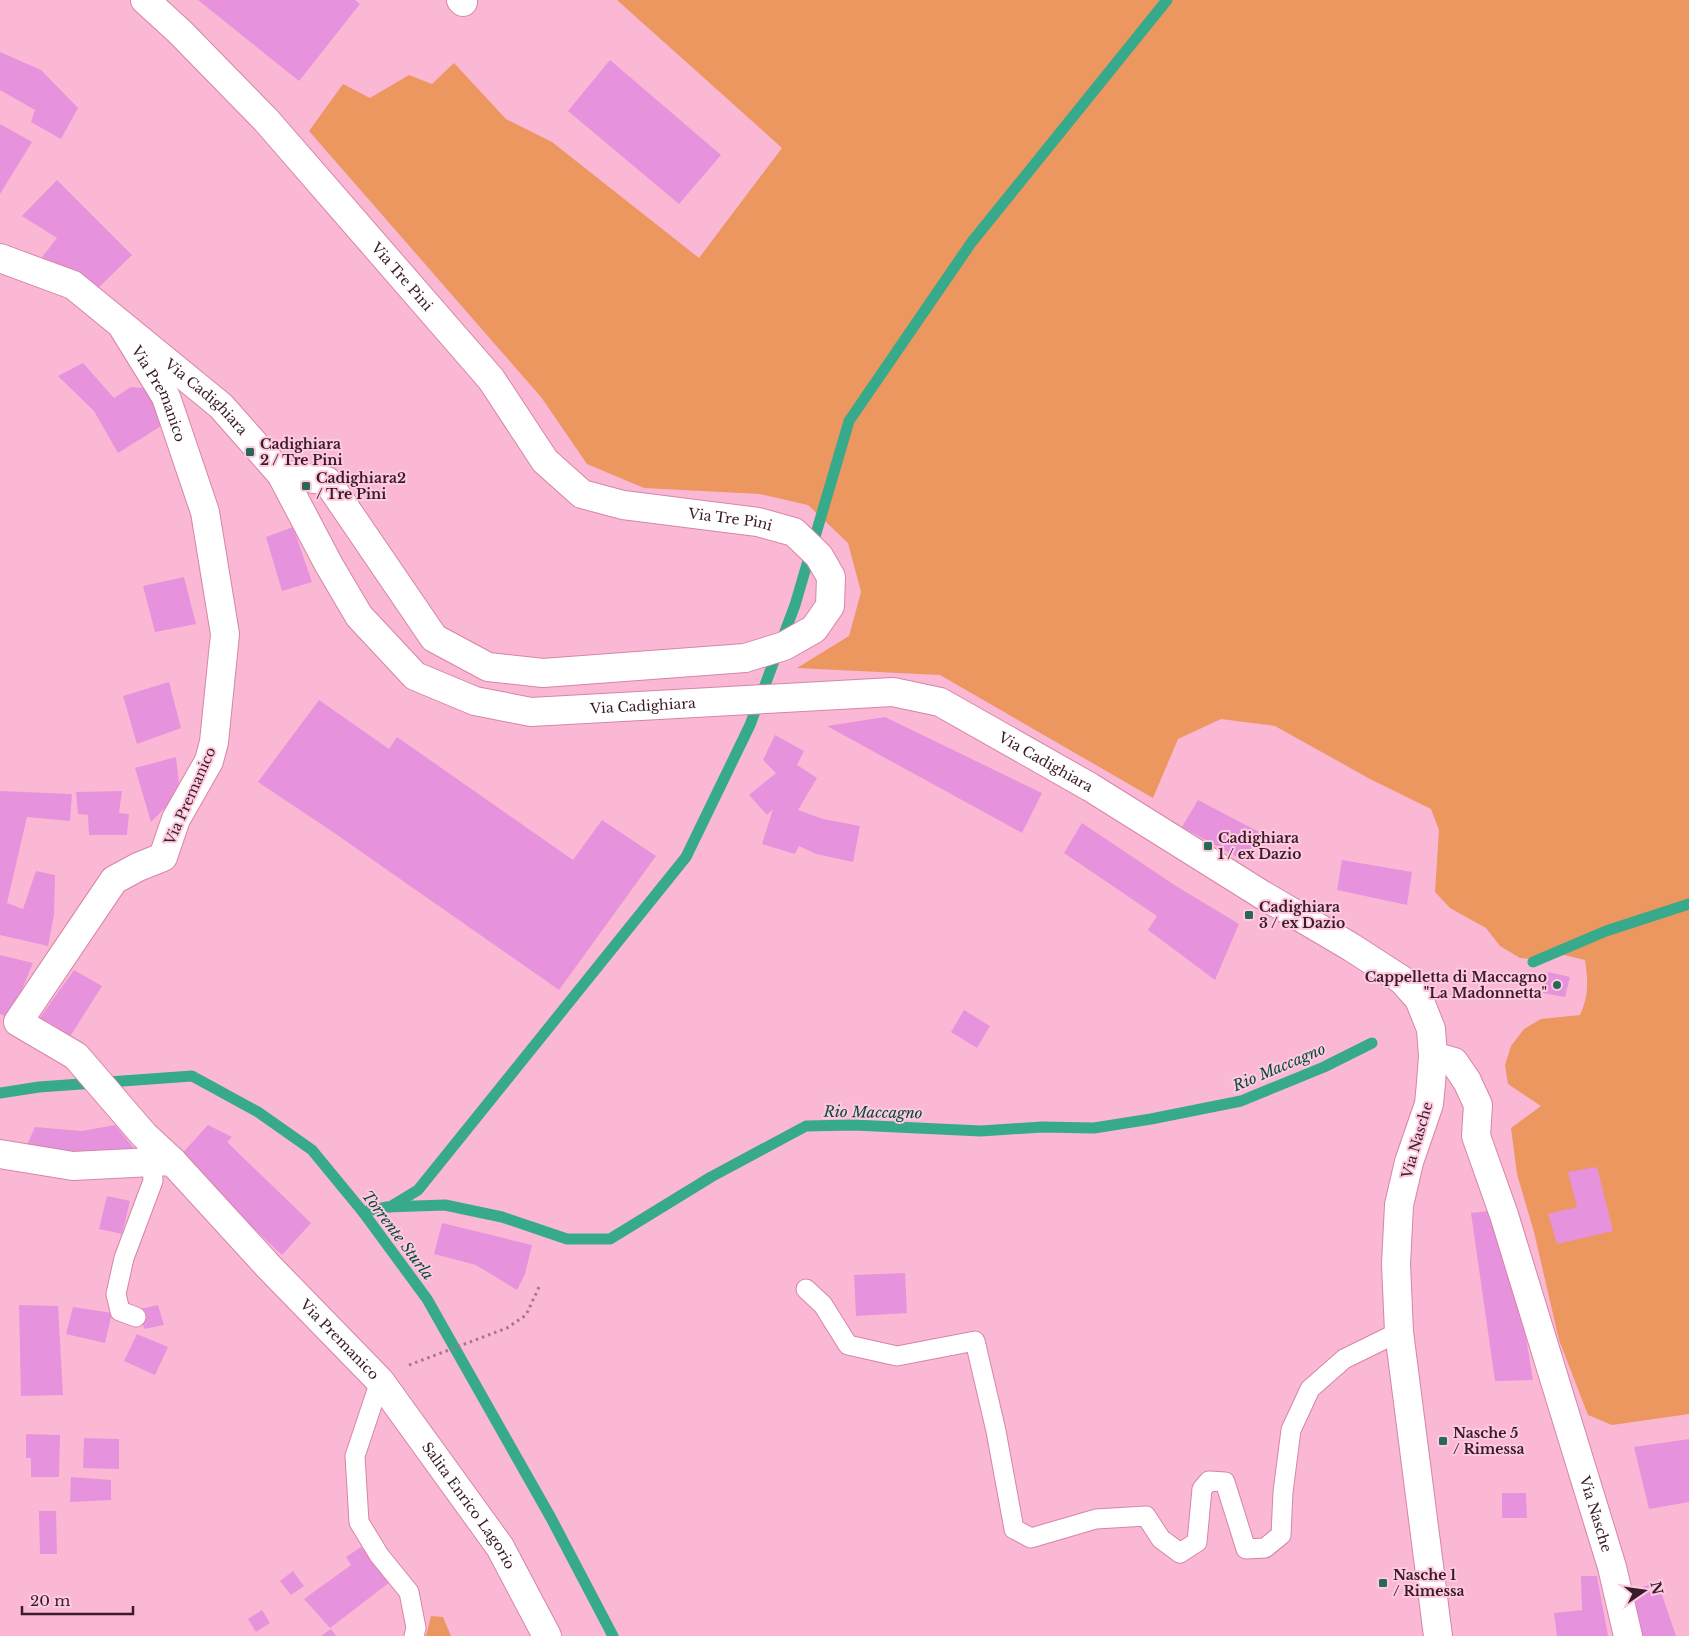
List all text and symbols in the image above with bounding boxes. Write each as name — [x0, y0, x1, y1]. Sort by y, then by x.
street label: Via Tre Pini — [367, 238, 437, 315]
street label: Via Premanico — [127, 342, 190, 444]
street label: Via Cadighiara — [161, 354, 252, 439]
place label: Cadighiara 2 / Tre Pini — [260, 435, 343, 469]
marker: Cadighiara 2 / Tre Pini — [244, 446, 256, 458]
place label: Cadighiara2 / Tre Pini — [316, 469, 406, 503]
marker: Cadighiara2 / Tre Pini — [300, 480, 312, 492]
street label: Via Tre Pini — [686, 504, 775, 535]
street label: Via Cadighiara — [589, 694, 696, 718]
street label: Via Cadighiara — [994, 728, 1096, 796]
street label: Via Premanico — [160, 744, 220, 849]
place label: Cadighiara 1 / ex Dazio — [1218, 829, 1301, 863]
marker: Cadighiara 1 / ex Dazio — [1202, 840, 1214, 852]
place label: Cadighiara 3 / ex Dazio — [1259, 898, 1345, 932]
marker: Cadighiara 3 / ex Dazio — [1243, 909, 1255, 921]
place label: Cappelletta di Maccagno "La Madonnetta" — [1365, 968, 1547, 1002]
marker: Cappelletta di Maccagno "La Madonnetta" — [1551, 979, 1563, 991]
water label: Rio Maccagno — [1229, 1039, 1328, 1095]
street label: Via Nasche — [1397, 1100, 1436, 1181]
water label: Rio Maccagno — [822, 1102, 923, 1122]
water label: Torrente Sturla — [358, 1186, 438, 1284]
street label: Via Premanico — [296, 1295, 383, 1384]
place label: Nasche 5 / Rimessa — [1453, 1424, 1525, 1458]
marker: Nasche 5 / Rimessa — [1437, 1435, 1449, 1447]
street label: Salita Enrico Lagorio — [418, 1439, 519, 1572]
street label: Via Nasche — [1575, 1473, 1616, 1554]
place label: Nasche 1 / Rimessa — [1393, 1566, 1465, 1600]
north arrow — [1619, 1566, 1669, 1616]
marker: Nasche 1 / Rimessa — [1377, 1577, 1389, 1589]
text: N — [1646, 1580, 1667, 1597]
scale bar — [22, 1584, 134, 1616]
text: 20 m — [30, 1591, 70, 1610]

